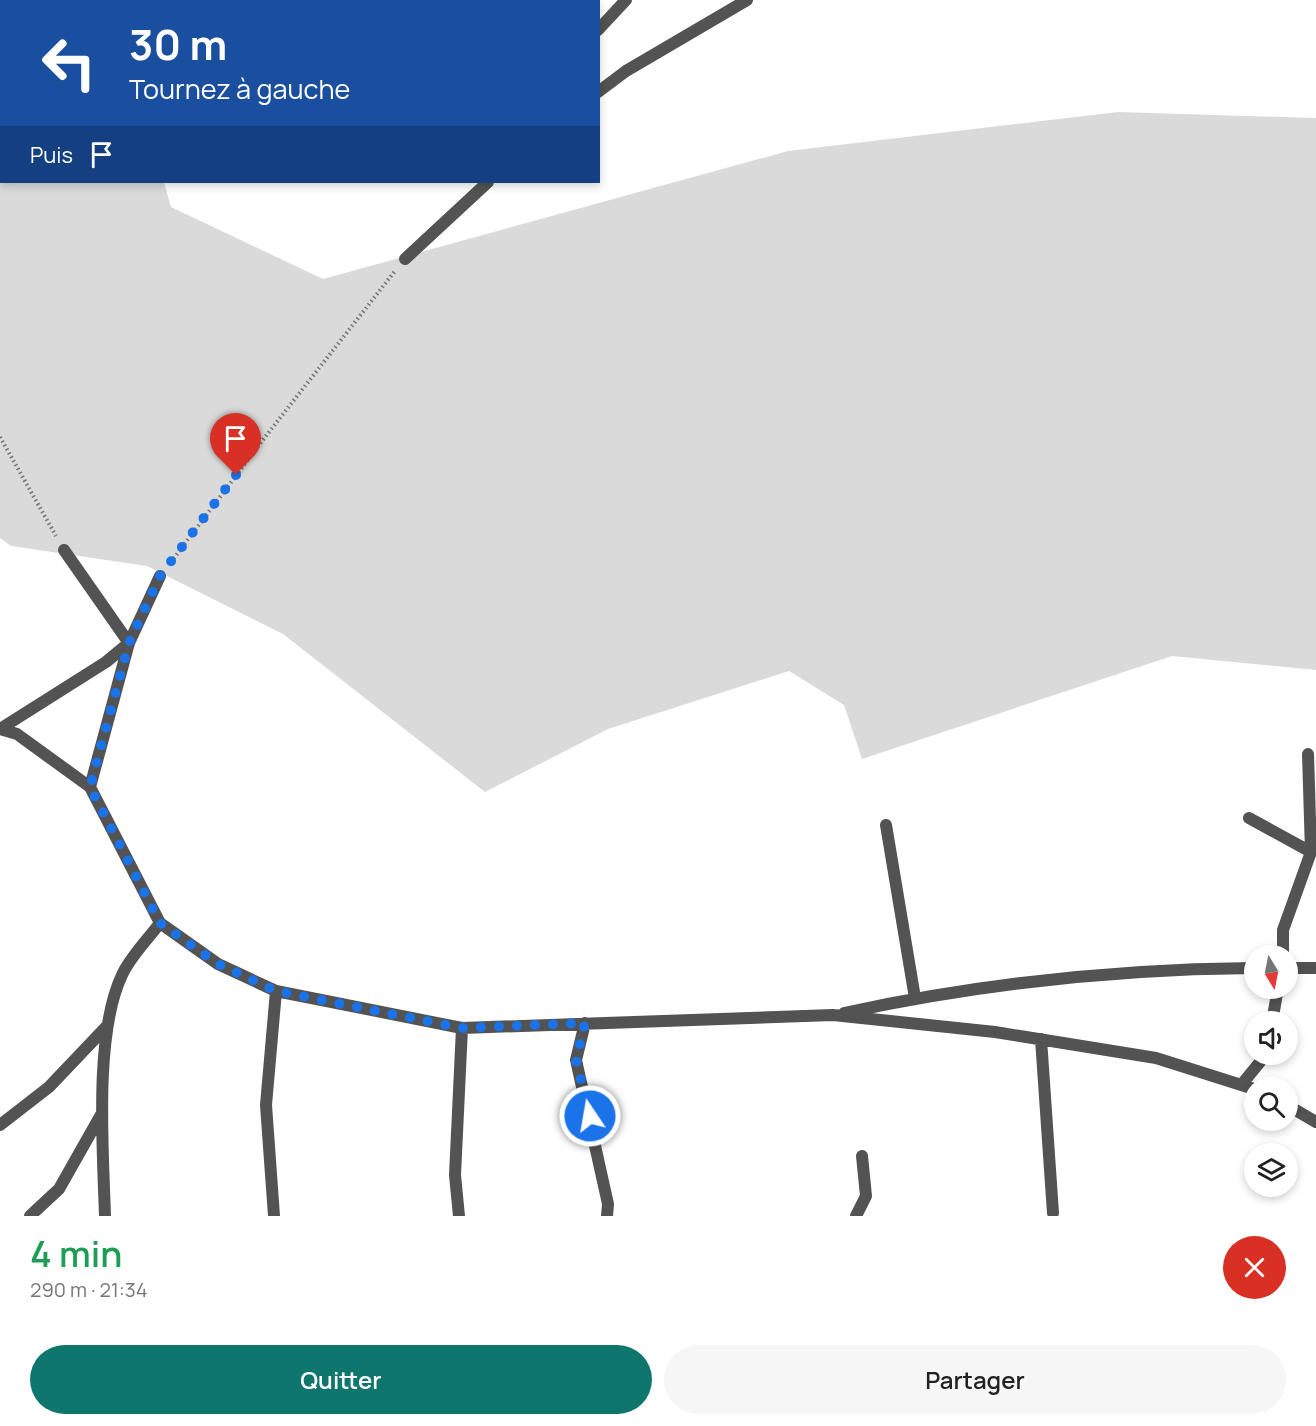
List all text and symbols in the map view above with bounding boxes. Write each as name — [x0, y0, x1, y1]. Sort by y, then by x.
text: 30 m — [129, 15, 227, 73]
icon: left — [30, 24, 108, 102]
text: Tournez à gauche — [129, 70, 350, 107]
icon: arrive — [85, 138, 118, 171]
text: Puis — [30, 140, 73, 170]
pin — [210, 413, 261, 475]
icon: arrive — [219, 422, 252, 455]
north arrow — [1244, 945, 1298, 999]
map controls — [1244, 945, 1298, 1197]
button: sound — [1244, 1011, 1298, 1065]
button: search — [1244, 1077, 1298, 1131]
position arrow — [558, 1084, 622, 1148]
button: layers — [1244, 1143, 1298, 1197]
text: 4 min — [30, 1229, 122, 1278]
button: close — [1223, 1236, 1286, 1299]
text: 290 m · 21:34 — [30, 1276, 148, 1303]
button: Quitter — [30, 1345, 652, 1414]
button: Partager — [664, 1345, 1286, 1414]

